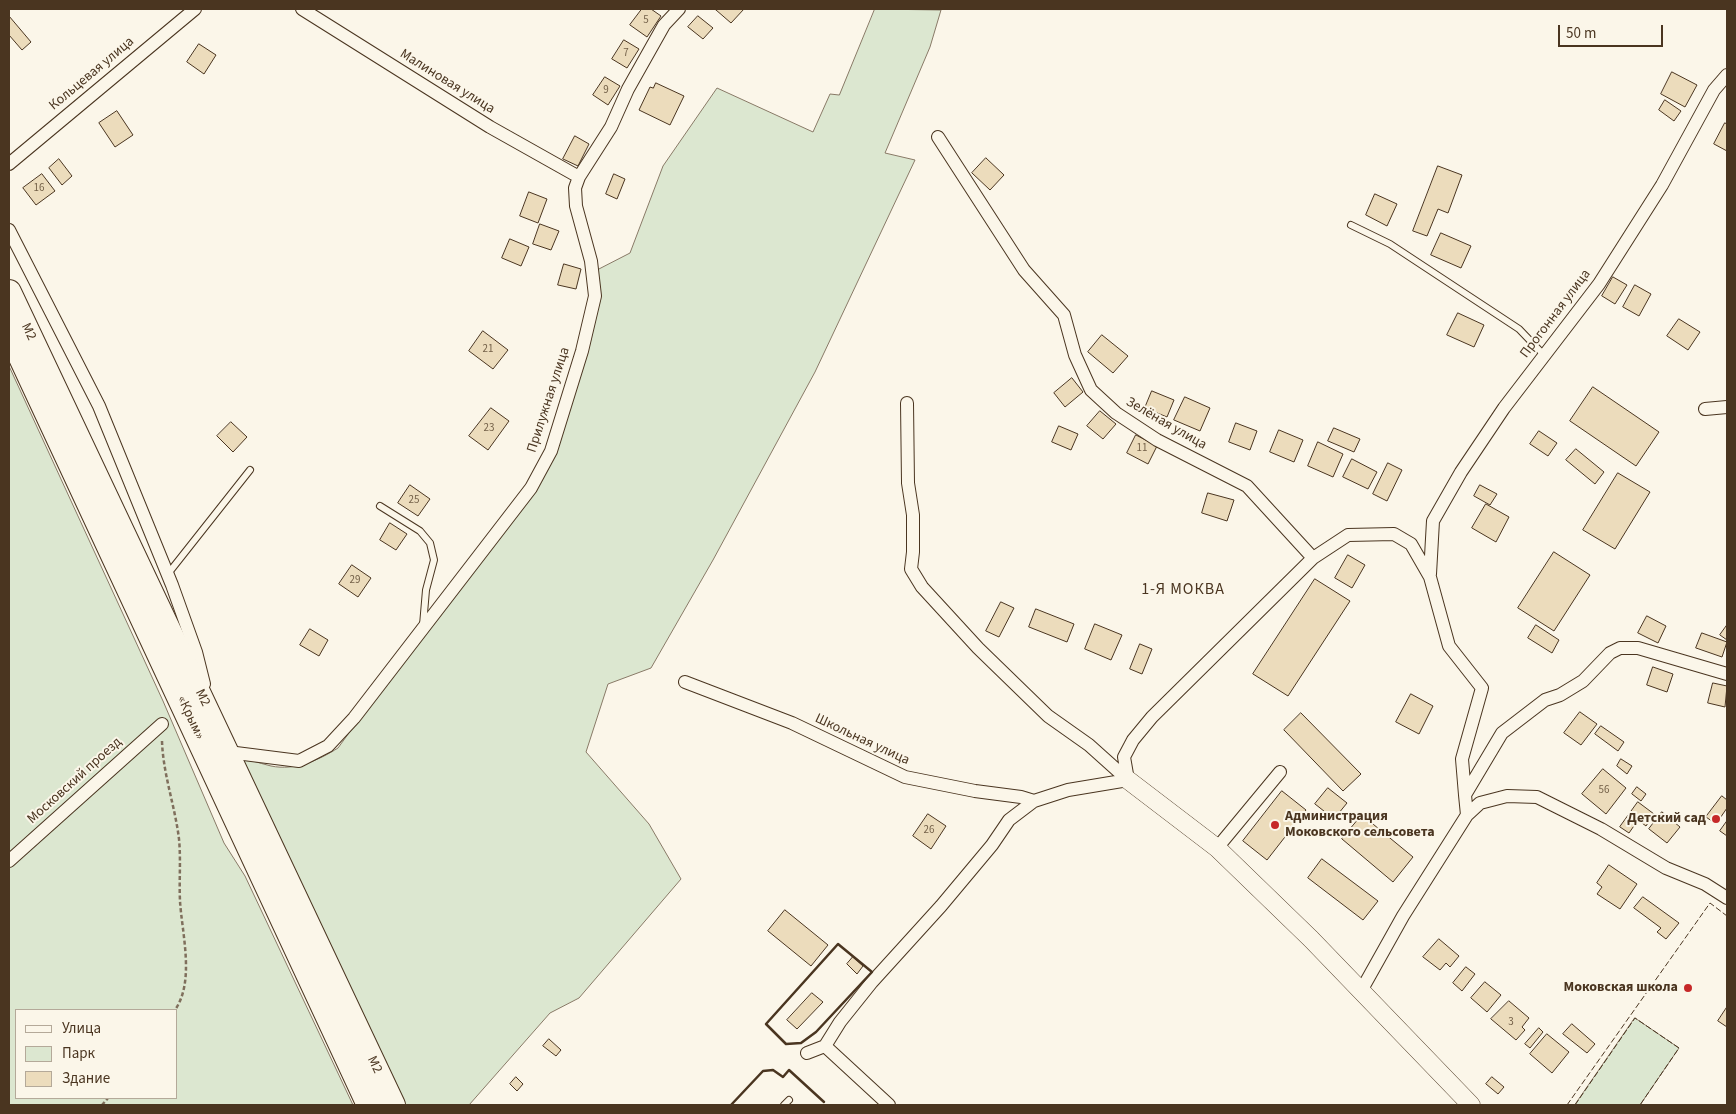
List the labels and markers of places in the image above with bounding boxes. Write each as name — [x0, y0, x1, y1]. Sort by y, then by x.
place label: Администрация Моковского сельсовета — [1285, 809, 1435, 842]
place label: Детский сад — [1627, 811, 1706, 827]
marker: Детский сад — [1710, 813, 1722, 825]
marker: Администрация Моковского сельсовета — [1269, 819, 1281, 831]
place label: Моковская школа — [1564, 980, 1678, 996]
marker: Моковская школа — [1682, 982, 1694, 994]

